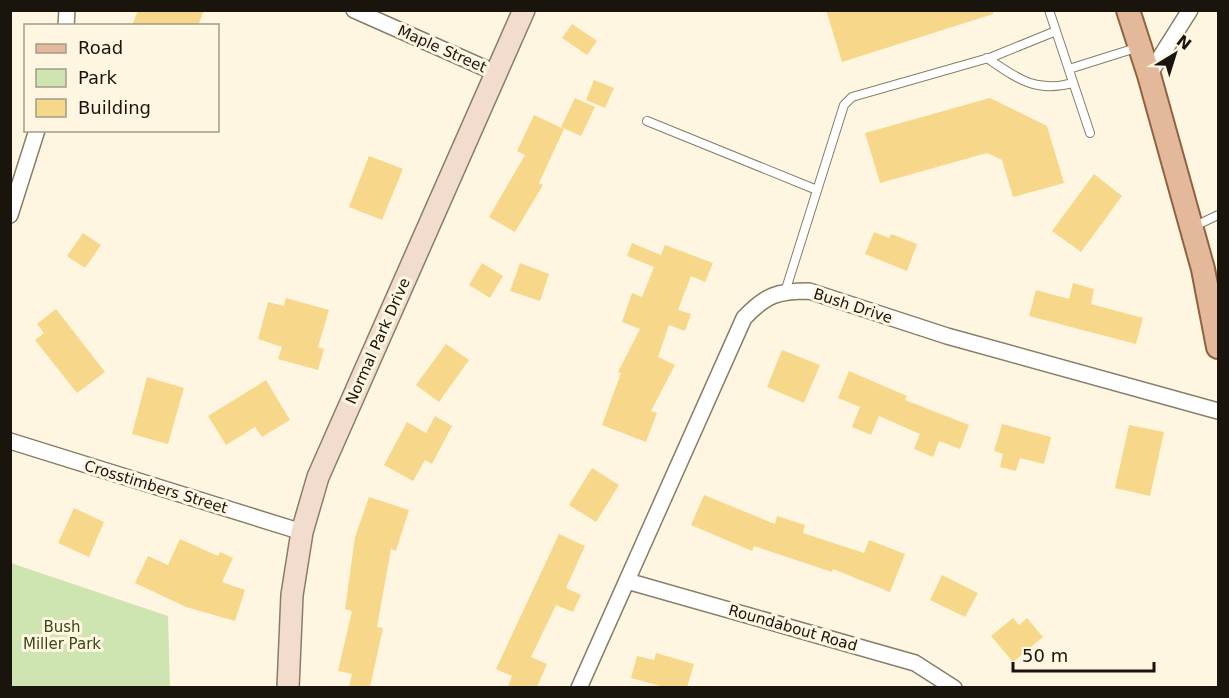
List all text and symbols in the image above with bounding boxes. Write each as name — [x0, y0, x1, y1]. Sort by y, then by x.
street label: Maple Street — [395, 21, 489, 77]
legend — [24, 24, 219, 132]
north arrow — [1145, 24, 1205, 84]
text: N — [1173, 31, 1195, 54]
text: Road — [78, 37, 123, 58]
text: Park — [78, 67, 117, 88]
text: Building — [78, 97, 151, 118]
street label: Normal Park Drive — [342, 275, 414, 407]
street label: Bush Drive — [811, 285, 895, 327]
street label: Crosstimbers Street — [82, 457, 230, 517]
street label: Roundabout Road — [727, 601, 859, 655]
park label: Bush Miller Park — [23, 618, 101, 653]
scale bar — [1013, 635, 1154, 673]
text: 50 m — [1022, 645, 1068, 666]

